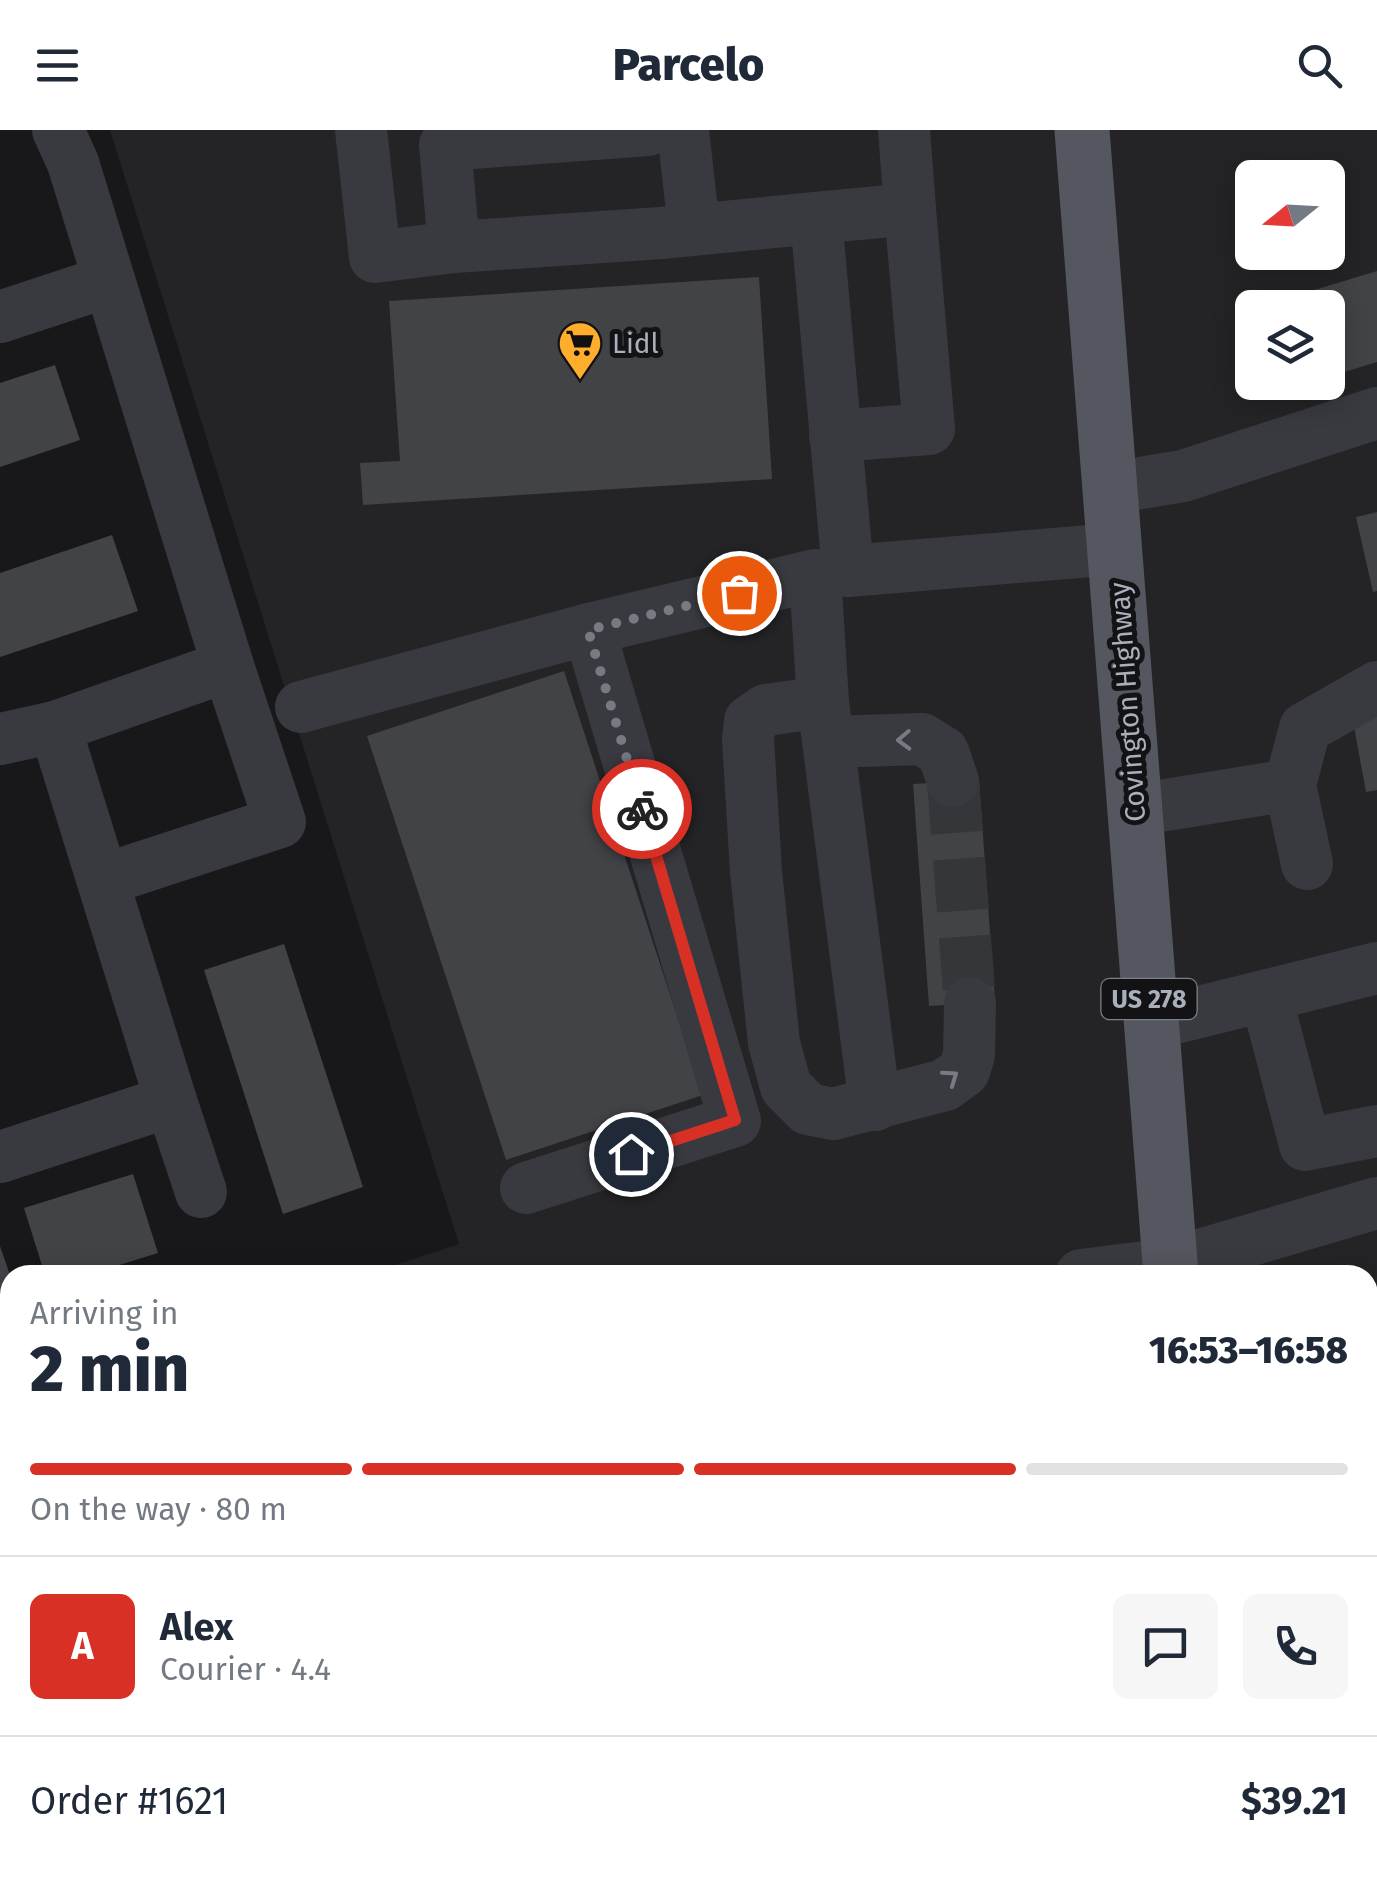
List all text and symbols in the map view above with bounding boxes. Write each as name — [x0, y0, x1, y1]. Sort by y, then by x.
icon: menu — [30, 38, 85, 93]
text: Parcelo — [613, 38, 764, 92]
icon: search — [1292, 38, 1347, 93]
north arrow — [1235, 160, 1345, 270]
map controls — [1235, 160, 1345, 400]
button: layers — [1235, 290, 1345, 400]
supermarket icon: Lidl — [557, 320, 603, 381]
place label: Lidl — [612, 327, 659, 360]
pin — [697, 551, 782, 636]
icon: bag — [712, 566, 767, 621]
street label: Covington Highway — [1103, 581, 1152, 823]
one-way arrow — [895, 729, 911, 750]
courier — [592, 759, 692, 859]
icon: bike — [615, 782, 670, 837]
road number: US 278 — [1102, 979, 1196, 1019]
one-way arrow — [940, 1071, 958, 1090]
pin — [589, 1112, 674, 1197]
icon: home — [604, 1127, 659, 1182]
text: Arriving in — [30, 1294, 178, 1332]
text: 16:53–16:58 — [1149, 1327, 1348, 1373]
text: 2 min — [30, 1330, 189, 1408]
text: On the way · 80 m — [30, 1490, 287, 1528]
button: chat — [1113, 1594, 1218, 1699]
button: phone — [1243, 1594, 1348, 1699]
text: Alex — [160, 1604, 233, 1650]
text: A — [71, 1623, 94, 1669]
text: Courier · 4.4 — [160, 1650, 331, 1688]
text: Order #1621 — [30, 1778, 228, 1824]
text: $39.21 — [1241, 1778, 1348, 1824]

